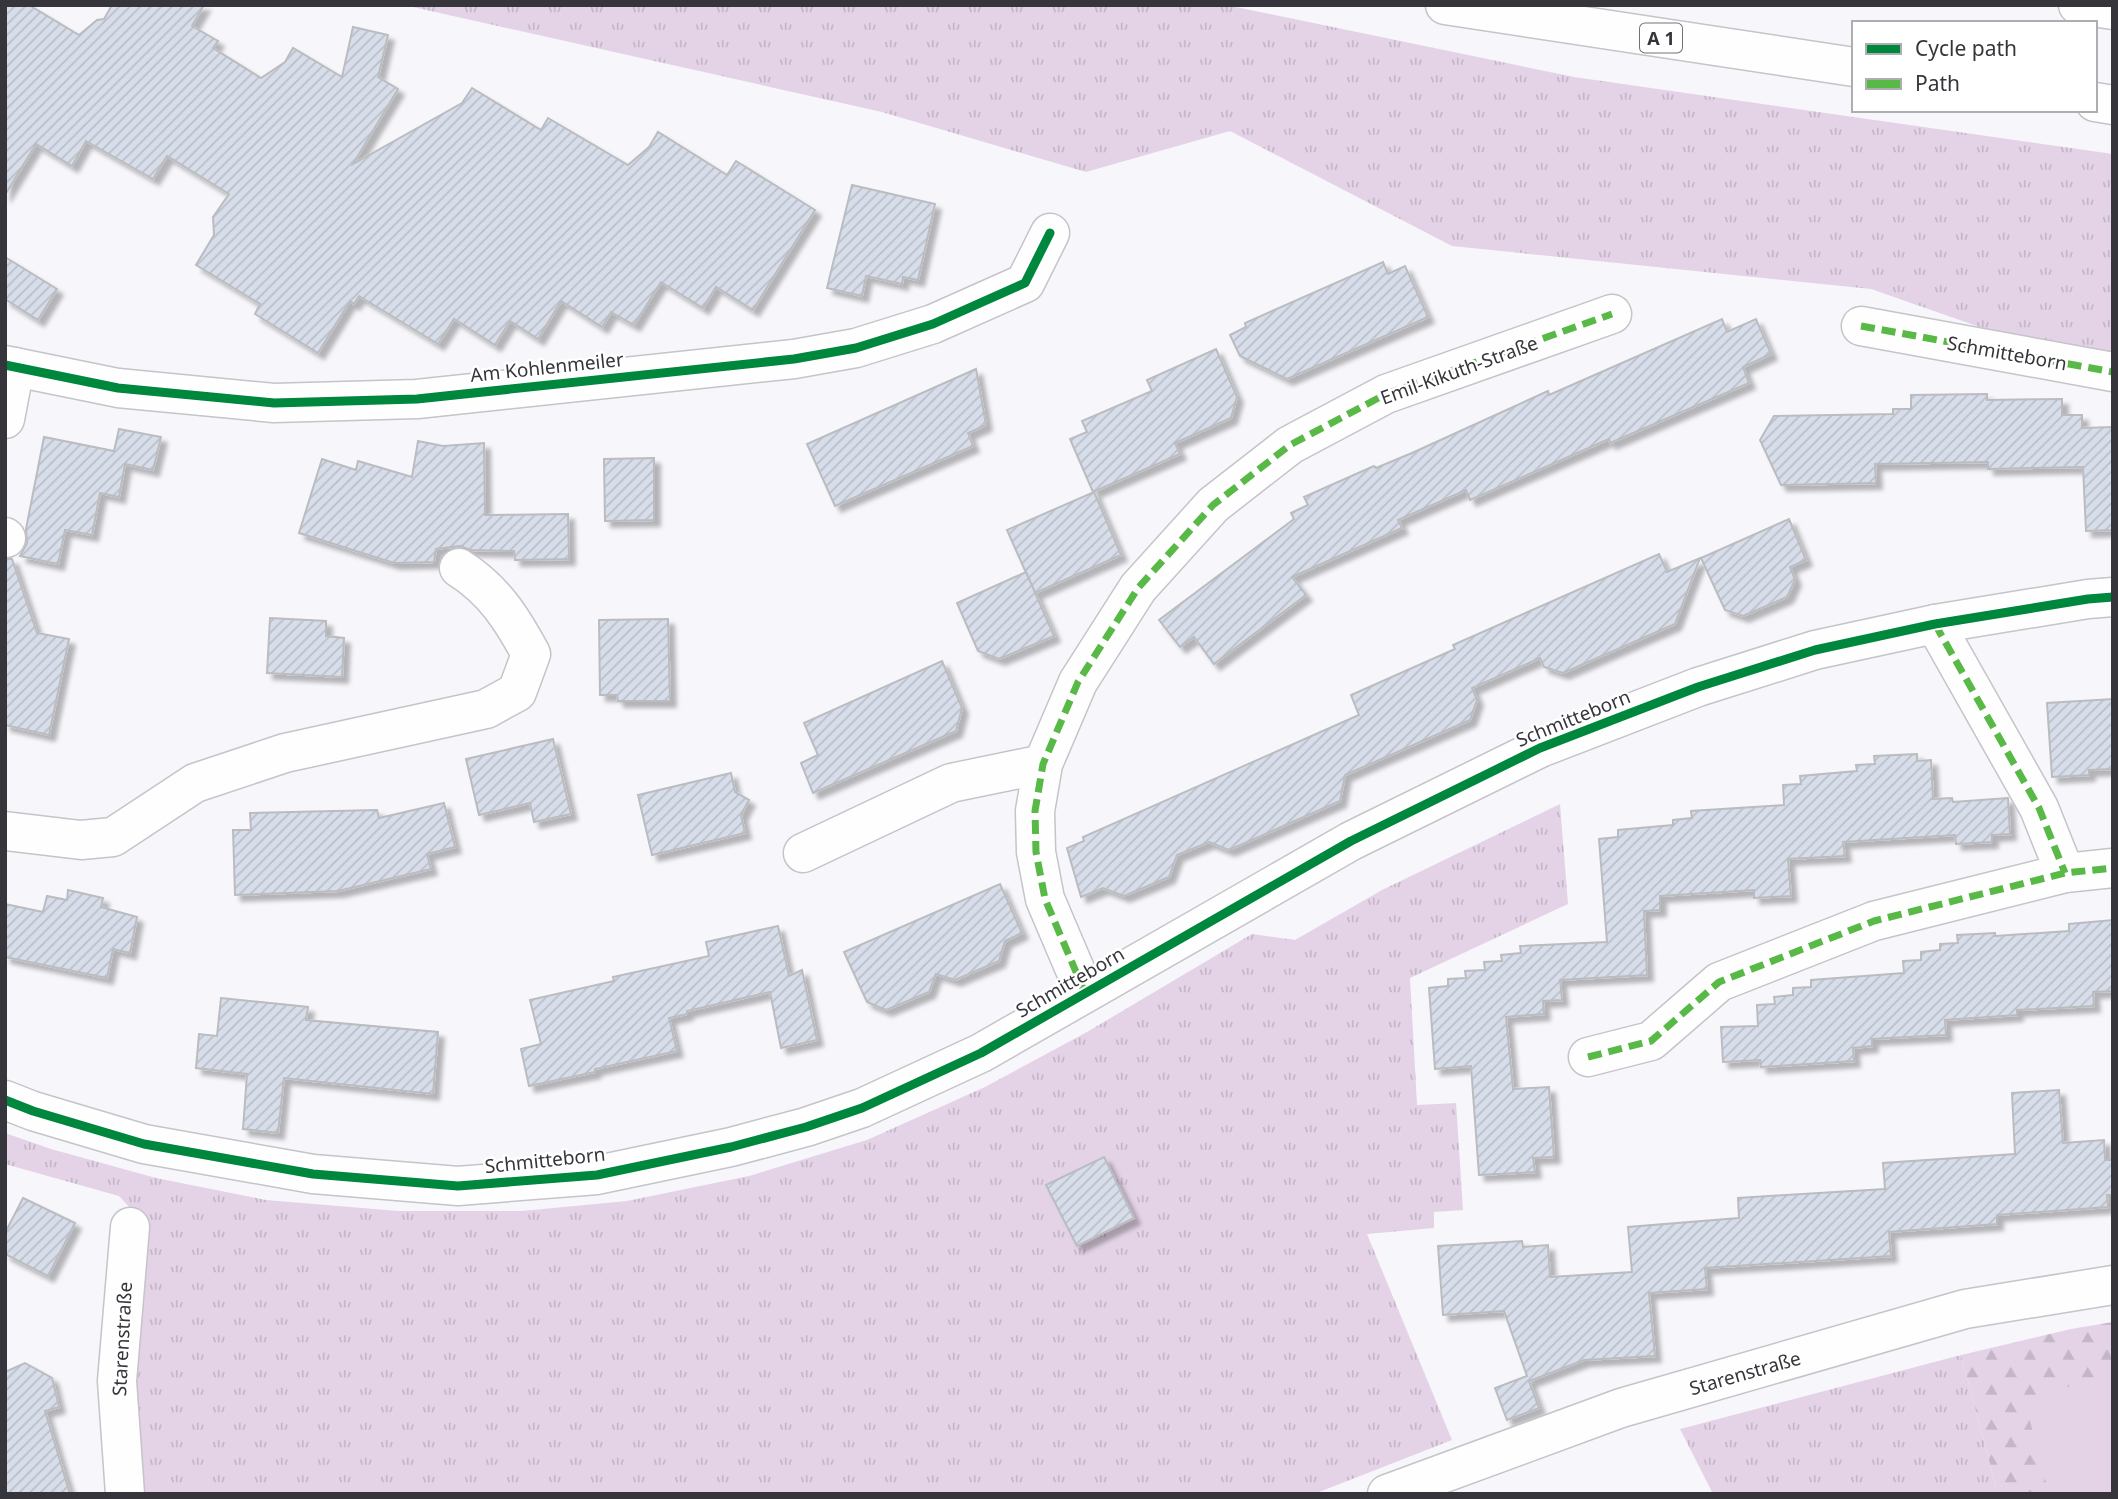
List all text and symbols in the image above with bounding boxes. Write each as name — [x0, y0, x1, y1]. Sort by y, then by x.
legend — [1852, 21, 2097, 112]
road number: A 1 — [1640, 24, 1682, 52]
text: Cycle path — [1915, 34, 2017, 62]
text: Path — [1915, 69, 1960, 97]
street label: Emil-Kikuth-Straße — [1377, 329, 1541, 411]
street label: Schmitteborn — [1945, 330, 2069, 376]
street label: Am Kohlenmeiler — [469, 346, 625, 388]
street label: Schmitteborn — [1512, 683, 1634, 753]
street label: Schmitteborn — [1011, 940, 1129, 1024]
street label: Schmitteborn — [483, 1141, 607, 1179]
street label: Starenstraße — [106, 1281, 138, 1397]
street label: Starenstraße — [1686, 1345, 1804, 1401]

